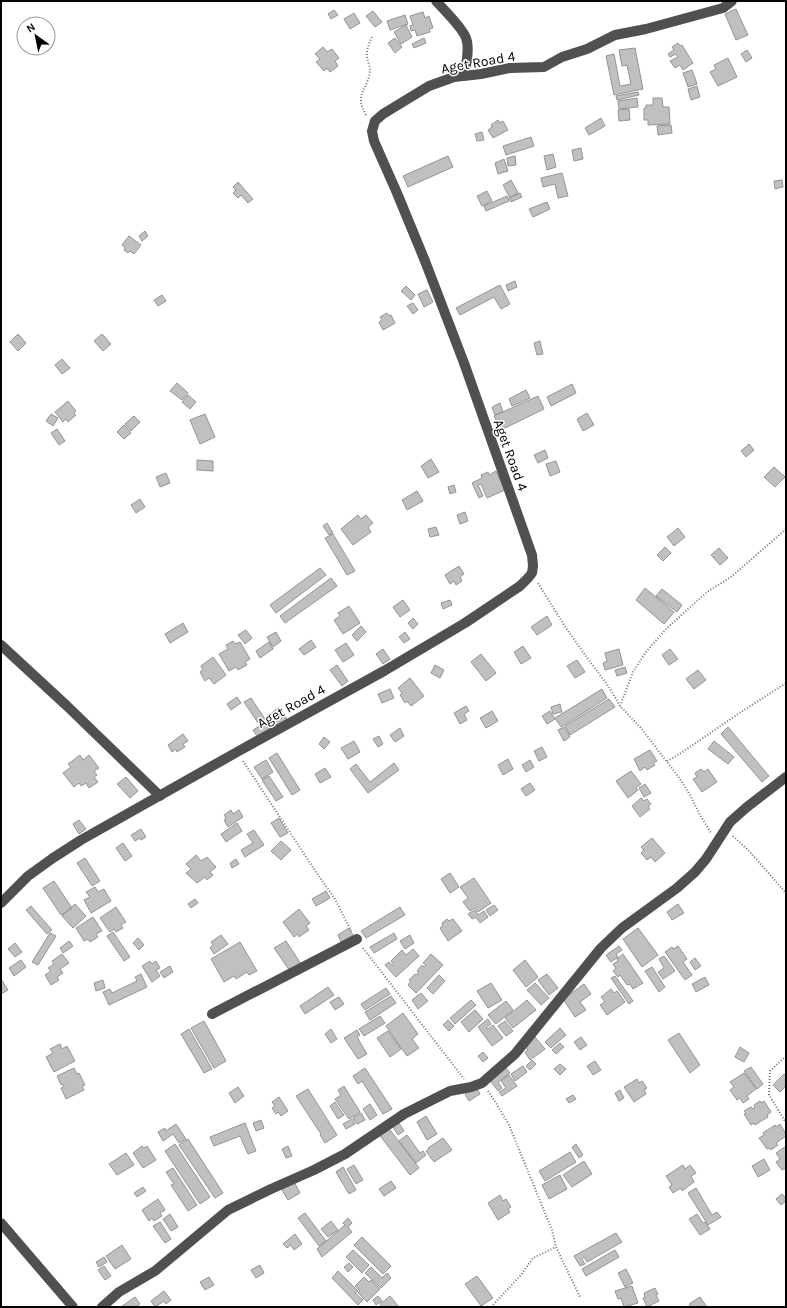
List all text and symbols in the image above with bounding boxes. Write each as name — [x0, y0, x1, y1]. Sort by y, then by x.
north arrow — [16, 16, 56, 56]
text: N — [24, 20, 38, 36]
street label: Aget Road 4 — [440, 48, 517, 77]
street label: Aget Road 4 — [490, 417, 531, 494]
street label: Aget Road 4 — [254, 681, 328, 732]

